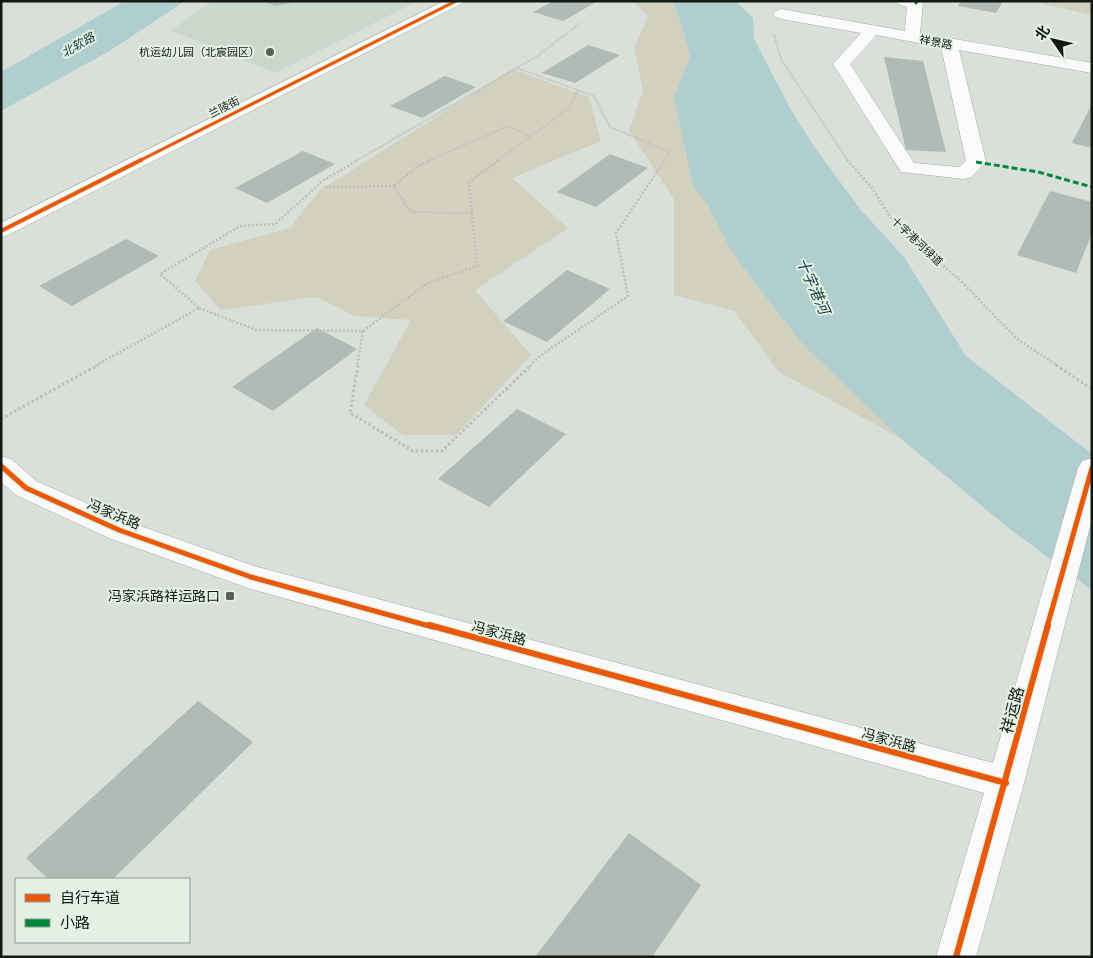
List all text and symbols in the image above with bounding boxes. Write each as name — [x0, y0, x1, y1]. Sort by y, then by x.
north arrow — [1028, 15, 1078, 65]
text: 北 — [1032, 22, 1053, 43]
water label: 北软路 — [59, 29, 98, 60]
street label: 祥景路 — [919, 33, 953, 51]
place label: 杭运幼儿园（北宸园区） — [139, 46, 260, 58]
marker: 杭运幼儿园（北宸园区） — [264, 46, 276, 58]
street label: 兰陵街 — [207, 94, 241, 120]
street label: 十字港河绿道 — [889, 214, 945, 268]
water label: 十字港河 — [793, 255, 835, 319]
street label: 冯家浜路 — [85, 496, 143, 532]
place label: 冯家浜路祥运路口 — [108, 588, 220, 604]
marker: 冯家浜路祥运路口 — [224, 590, 236, 602]
street label: 冯家浜路 — [470, 618, 528, 648]
street label: 祥运路 — [997, 684, 1027, 736]
street label: 冯家浜路 — [860, 725, 918, 755]
legend — [15, 878, 190, 943]
text: 自行车道 — [60, 889, 120, 906]
text: 小路 — [60, 914, 90, 931]

